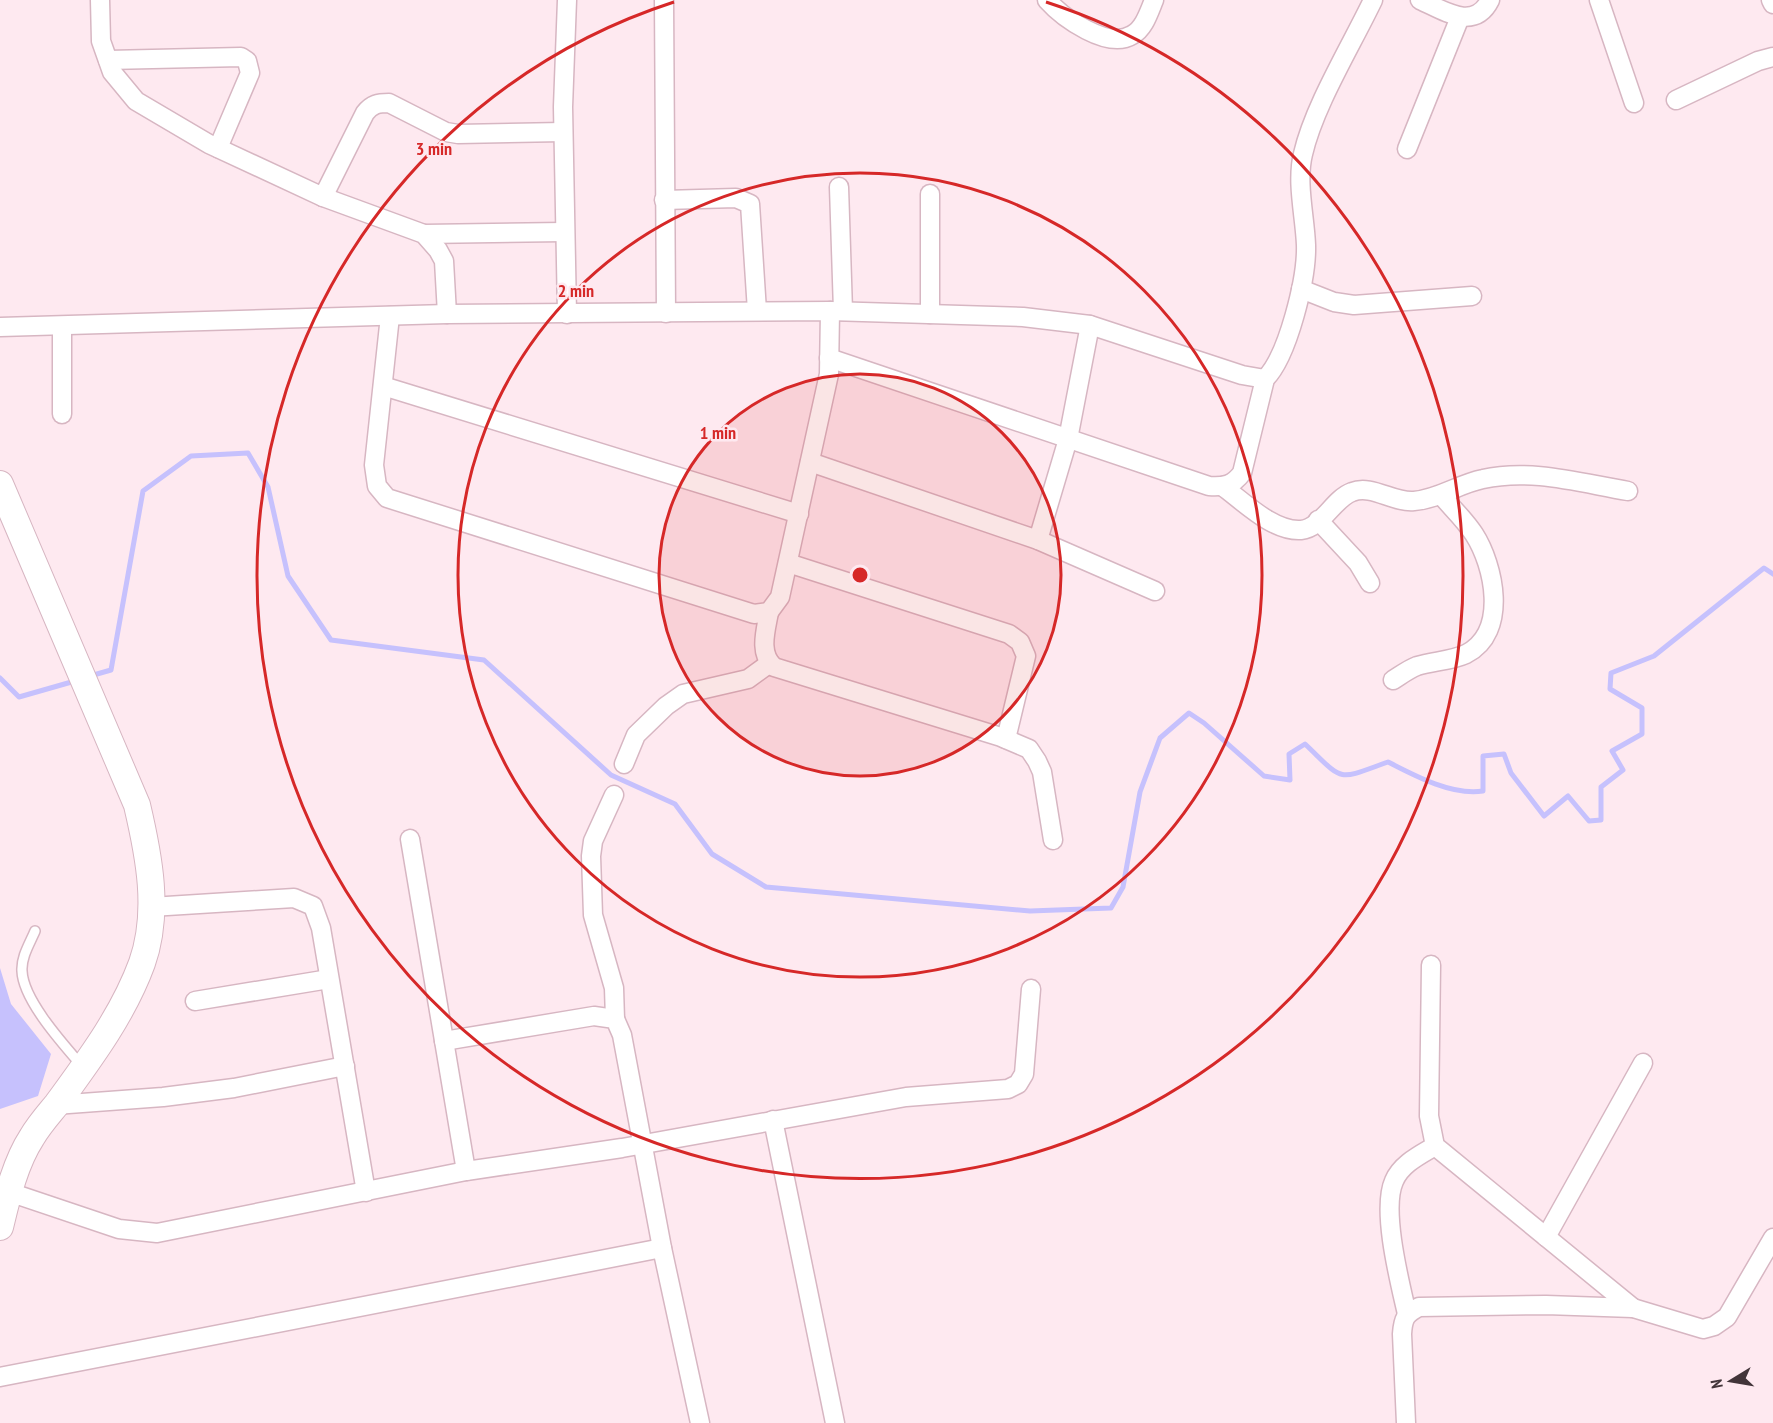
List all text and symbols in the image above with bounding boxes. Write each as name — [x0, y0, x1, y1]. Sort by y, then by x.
text: 3 min — [416, 137, 452, 160]
text: 2 min — [558, 279, 594, 302]
text: 1 min — [700, 421, 736, 444]
centre of rings — [850, 565, 870, 585]
north arrow — [1701, 1351, 1761, 1411]
text: N — [1706, 1378, 1727, 1390]

